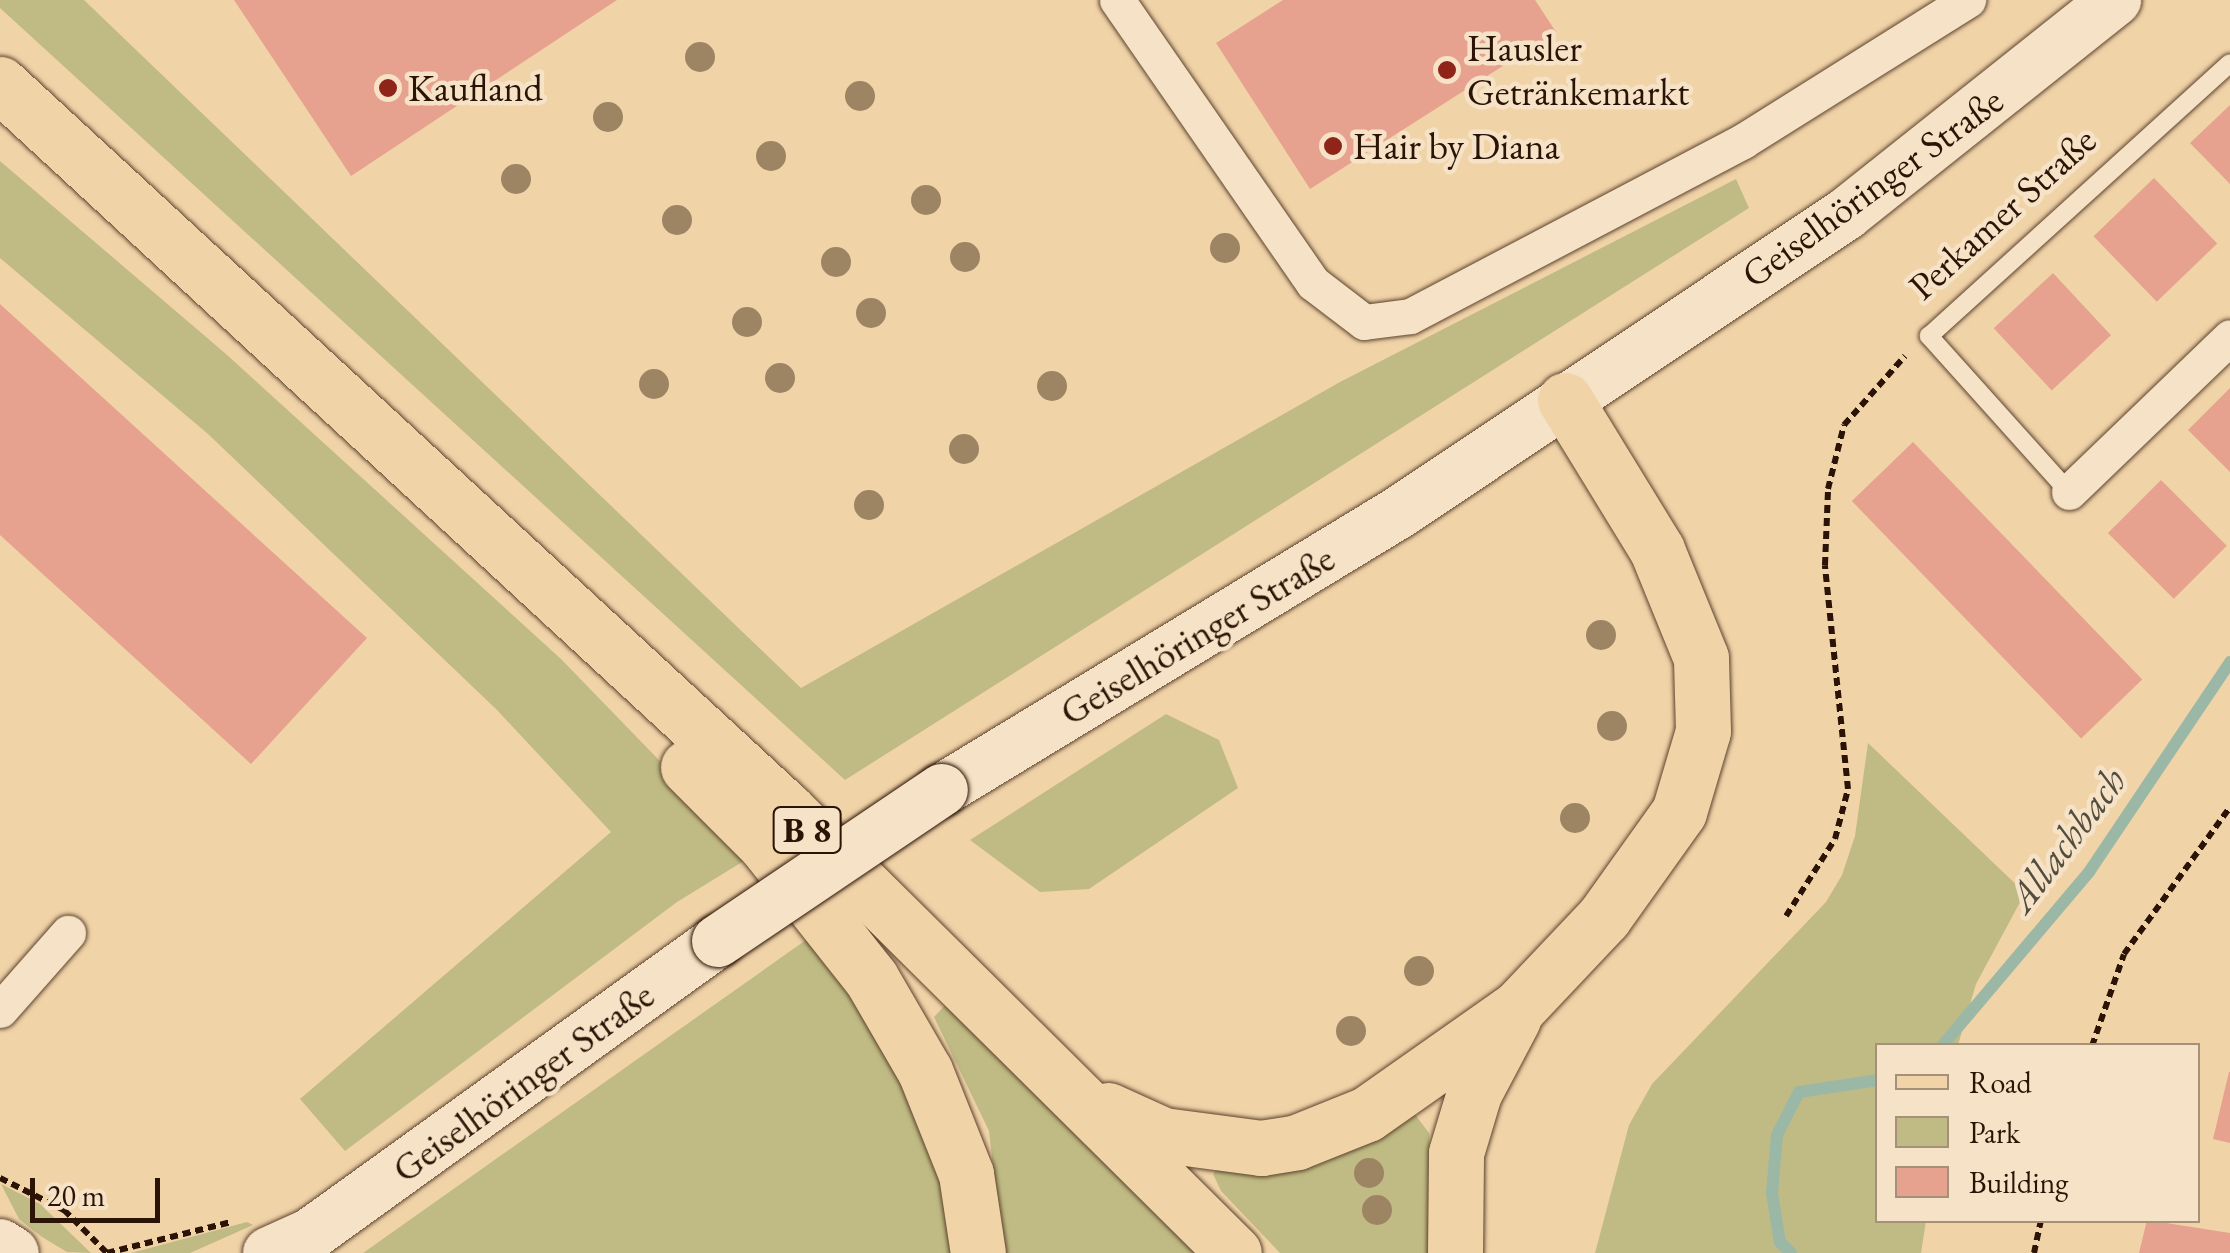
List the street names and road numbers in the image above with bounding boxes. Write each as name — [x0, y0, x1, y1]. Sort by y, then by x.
street label: Geiselhöringer Straße — [1733, 77, 2011, 297]
street label: Perkamer Straße — [1899, 117, 2105, 309]
street label: Geiselhöringer Straße — [1052, 535, 1342, 735]
road number: B 8 — [772, 800, 842, 860]
street label: Geiselhöringer Straße — [384, 972, 662, 1192]

